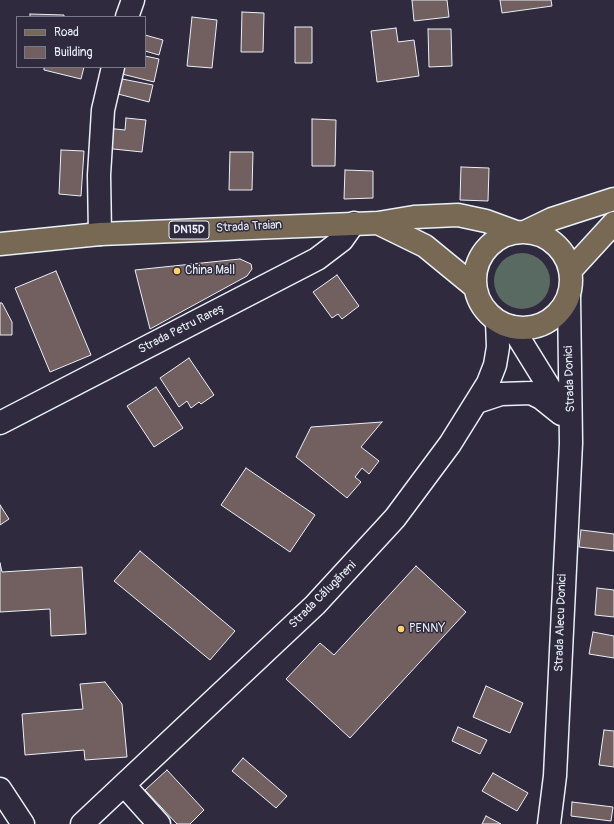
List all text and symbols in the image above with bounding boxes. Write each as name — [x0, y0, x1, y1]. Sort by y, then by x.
legend — [16, 16, 146, 68]
text: Road — [54, 25, 79, 40]
text: Building — [54, 45, 93, 60]
street label: Strada Traian — [216, 218, 282, 236]
road number: DN15D — [169, 221, 209, 239]
place label: China Mall — [185, 264, 235, 278]
marker: China Mall — [172, 266, 182, 276]
street label: Strada Petru Rareș — [136, 301, 228, 357]
street label: Strada Donici — [562, 345, 578, 413]
street label: Strada Călugăreni — [286, 558, 360, 632]
street label: Strada Alecu Donici — [552, 574, 570, 672]
place label: PENNY — [409, 622, 445, 636]
marker: PENNY — [396, 624, 406, 634]

